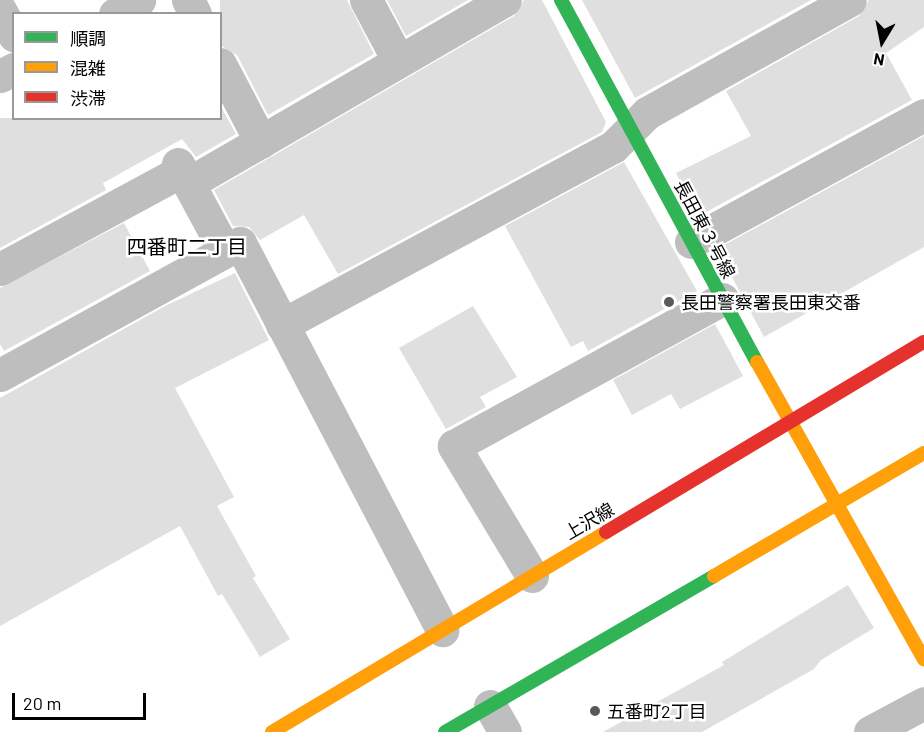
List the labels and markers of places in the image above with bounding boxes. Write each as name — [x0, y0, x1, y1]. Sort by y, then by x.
place label: 長田警察署長田東交番 — [681, 291, 861, 313]
marker: 長田警察署長田東交番 — [662, 295, 676, 309]
place label: 五番町2丁目 — [607, 700, 707, 722]
marker: 五番町2丁目 — [588, 704, 602, 718]

